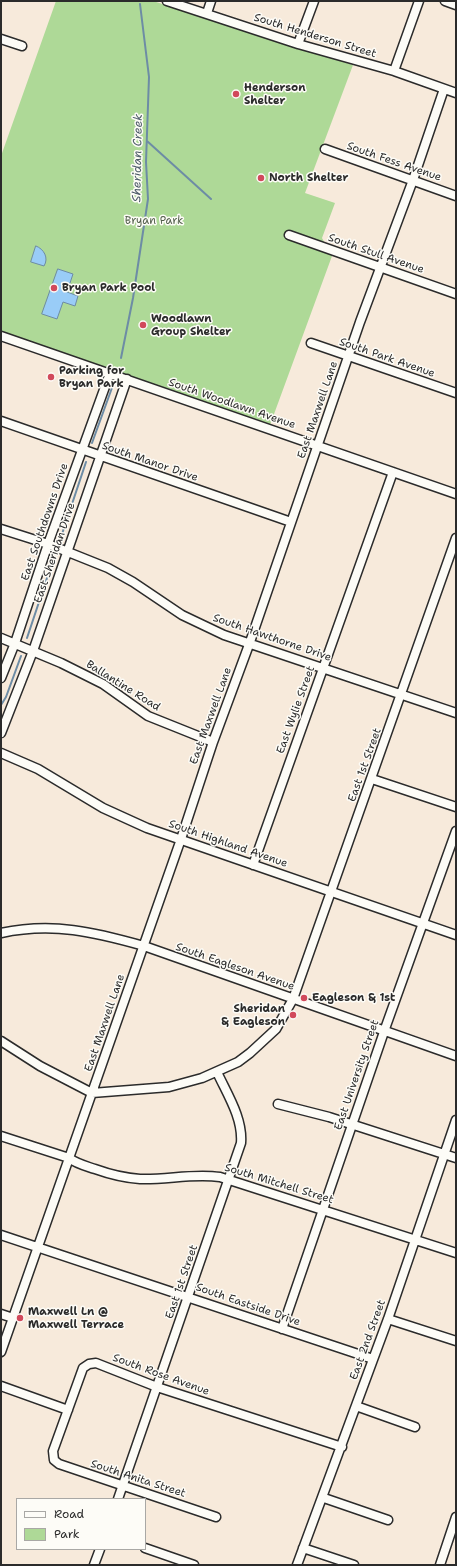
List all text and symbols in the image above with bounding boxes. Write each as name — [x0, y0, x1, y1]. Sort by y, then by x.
street label: South Henderson Street — [252, 11, 378, 61]
place label: Henderson Shelter — [244, 81, 306, 107]
marker: Henderson Shelter — [231, 89, 241, 99]
water label: Sheridan Creek — [130, 114, 146, 202]
street label: South Fess Avenue — [345, 140, 443, 184]
place label: North Shelter — [269, 171, 348, 185]
marker: North Shelter — [256, 173, 266, 183]
park label: Bryan Park — [125, 214, 183, 228]
street label: South Stull Avenue — [326, 231, 426, 277]
place label: Bryan Park Pool — [62, 281, 155, 295]
marker: Bryan Park Pool — [49, 283, 59, 293]
place label: Woodlawn Group Shelter — [151, 312, 231, 338]
marker: Woodlawn Group Shelter — [138, 320, 148, 330]
street label: South Park Avenue — [337, 335, 437, 381]
street label: East Maxwell Lane — [295, 360, 341, 460]
place label: Parking for Bryan Park — [59, 364, 124, 390]
marker: Parking for Bryan Park — [46, 372, 56, 382]
street label: South Woodlawn Avenue — [167, 376, 297, 432]
street label: South Manor Drive — [100, 439, 200, 485]
street label: East Southdowns Drive — [19, 462, 71, 582]
street label: East Sheridan Drive — [32, 501, 78, 605]
street label: South Hawthorne Drive — [211, 611, 333, 665]
street label: Ballantine Road — [83, 658, 163, 714]
street label: East Wylie Street — [274, 664, 318, 756]
street label: East Maxwell Lane — [187, 666, 235, 766]
street label: East 1st Street — [346, 726, 384, 804]
street label: South Highland Avenue — [167, 817, 289, 871]
street label: South Eagleson Avenue — [174, 940, 296, 994]
street label: East Maxwell Lane — [82, 973, 128, 1073]
place label: Eagleson & 1st — [312, 991, 395, 1005]
marker: Eagleson & 1st — [299, 993, 309, 1003]
place label: Sheridan & Eagleson — [221, 1002, 285, 1028]
marker: Sheridan & Eagleson — [288, 1010, 298, 1020]
street label: East University Street — [332, 1018, 382, 1132]
street label: South Mitchell Street — [223, 1161, 335, 1207]
street label: East 1st Street — [163, 1243, 201, 1321]
street label: South Eastside Drive — [194, 1281, 302, 1329]
street label: East 2nd Street — [347, 1298, 389, 1382]
place label: Maxwell Ln @ Maxwell Terrace — [28, 1305, 124, 1331]
marker: Maxwell Ln @ Maxwell Terrace — [15, 1313, 25, 1323]
street label: South Rose Avenue — [111, 1351, 211, 1399]
street label: South Anita Street — [89, 1457, 187, 1501]
legend — [16, 1498, 146, 1550]
text: Road — [54, 1506, 84, 1522]
text: Park — [54, 1526, 80, 1542]

